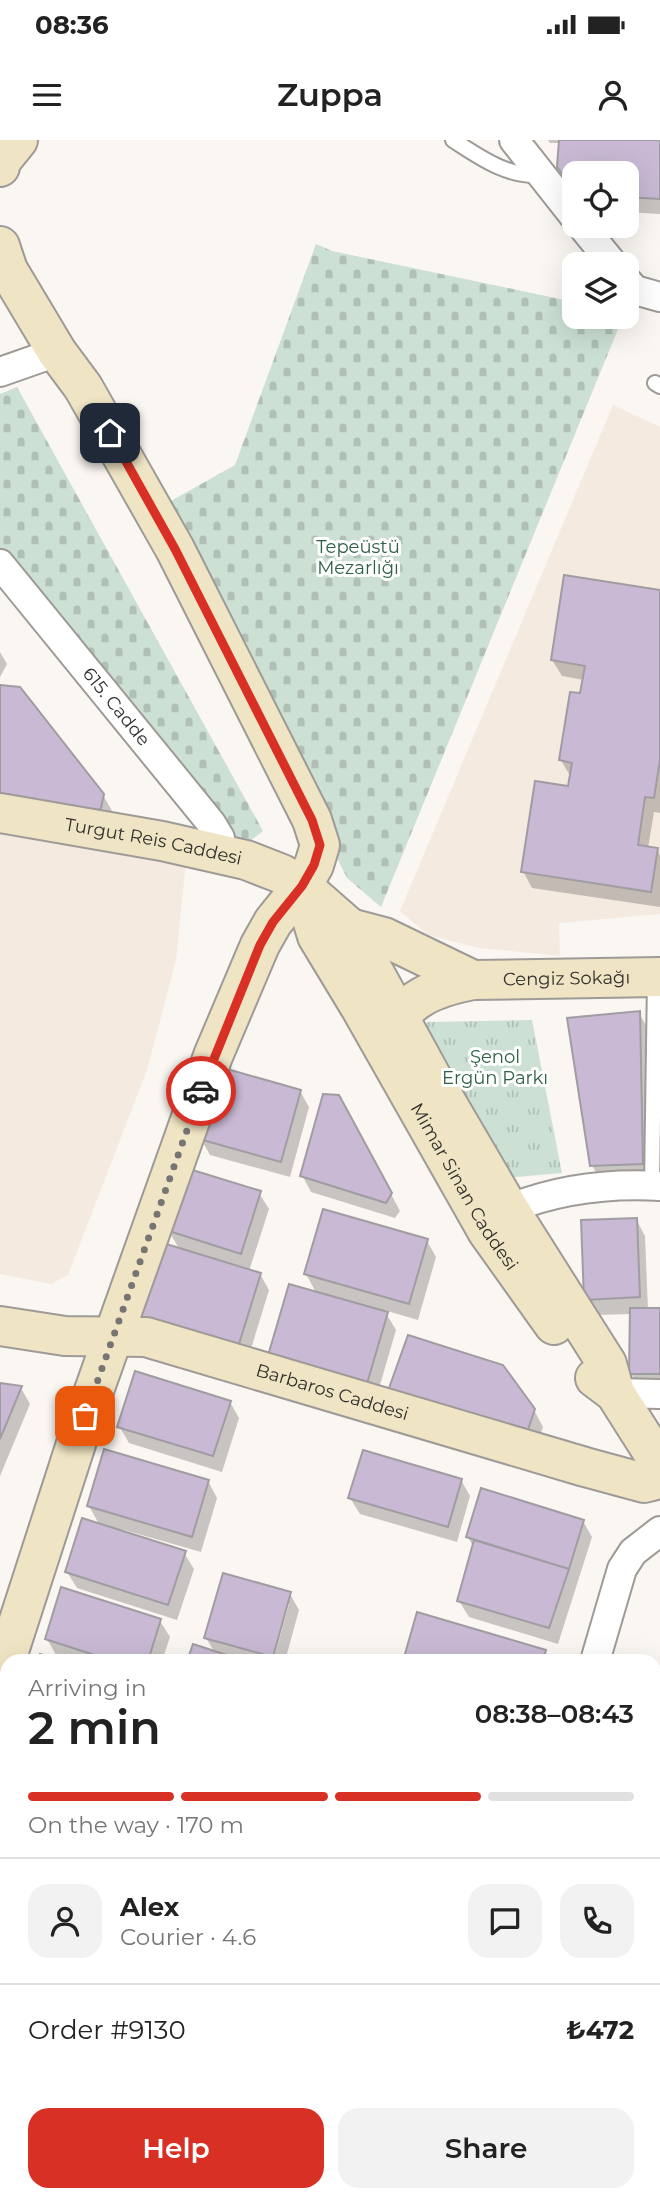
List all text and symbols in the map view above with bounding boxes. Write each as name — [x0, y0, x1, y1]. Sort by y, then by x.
text: 08:36 — [35, 9, 109, 41]
text: Zuppa — [277, 75, 383, 114]
icon: menu — [28, 76, 66, 114]
icon: person — [594, 76, 632, 114]
map controls — [562, 161, 639, 329]
button: locate — [562, 161, 639, 238]
button: layers — [562, 252, 639, 329]
pin — [80, 403, 140, 463]
icon: home — [91, 414, 129, 452]
park label: Tepeüstü Mezarlığı — [316, 536, 400, 579]
street label: 615. Cadde — [78, 663, 155, 750]
street label: Turgut Reis Caddesi — [63, 813, 244, 870]
street label: Cengiz Sokağı — [503, 966, 630, 991]
park label: Şenol Ergün Parkı — [442, 1046, 548, 1089]
courier — [166, 1056, 236, 1126]
icon: car — [182, 1072, 220, 1110]
street label: Mimar Sinan Caddesi — [406, 1099, 523, 1275]
street label: Barbaros Caddesi — [253, 1359, 411, 1425]
pin — [55, 1386, 115, 1446]
icon: bag — [66, 1397, 104, 1435]
text: Arriving in — [28, 1674, 147, 1702]
text: 08:38–08:43 — [475, 1698, 634, 1730]
text: 2 min — [28, 1699, 161, 1756]
text: On the way · 170 m — [28, 1811, 244, 1839]
button: person — [28, 1884, 102, 1958]
button: chat — [468, 1884, 542, 1958]
button: phone — [560, 1884, 634, 1958]
text: Alex — [120, 1891, 179, 1923]
text: Courier · 4.6 — [120, 1923, 256, 1951]
text: Order #9130 — [28, 2014, 186, 2046]
text: ₺472 — [566, 2014, 634, 2046]
button: Help — [28, 2108, 324, 2188]
button: Share — [338, 2108, 634, 2188]

